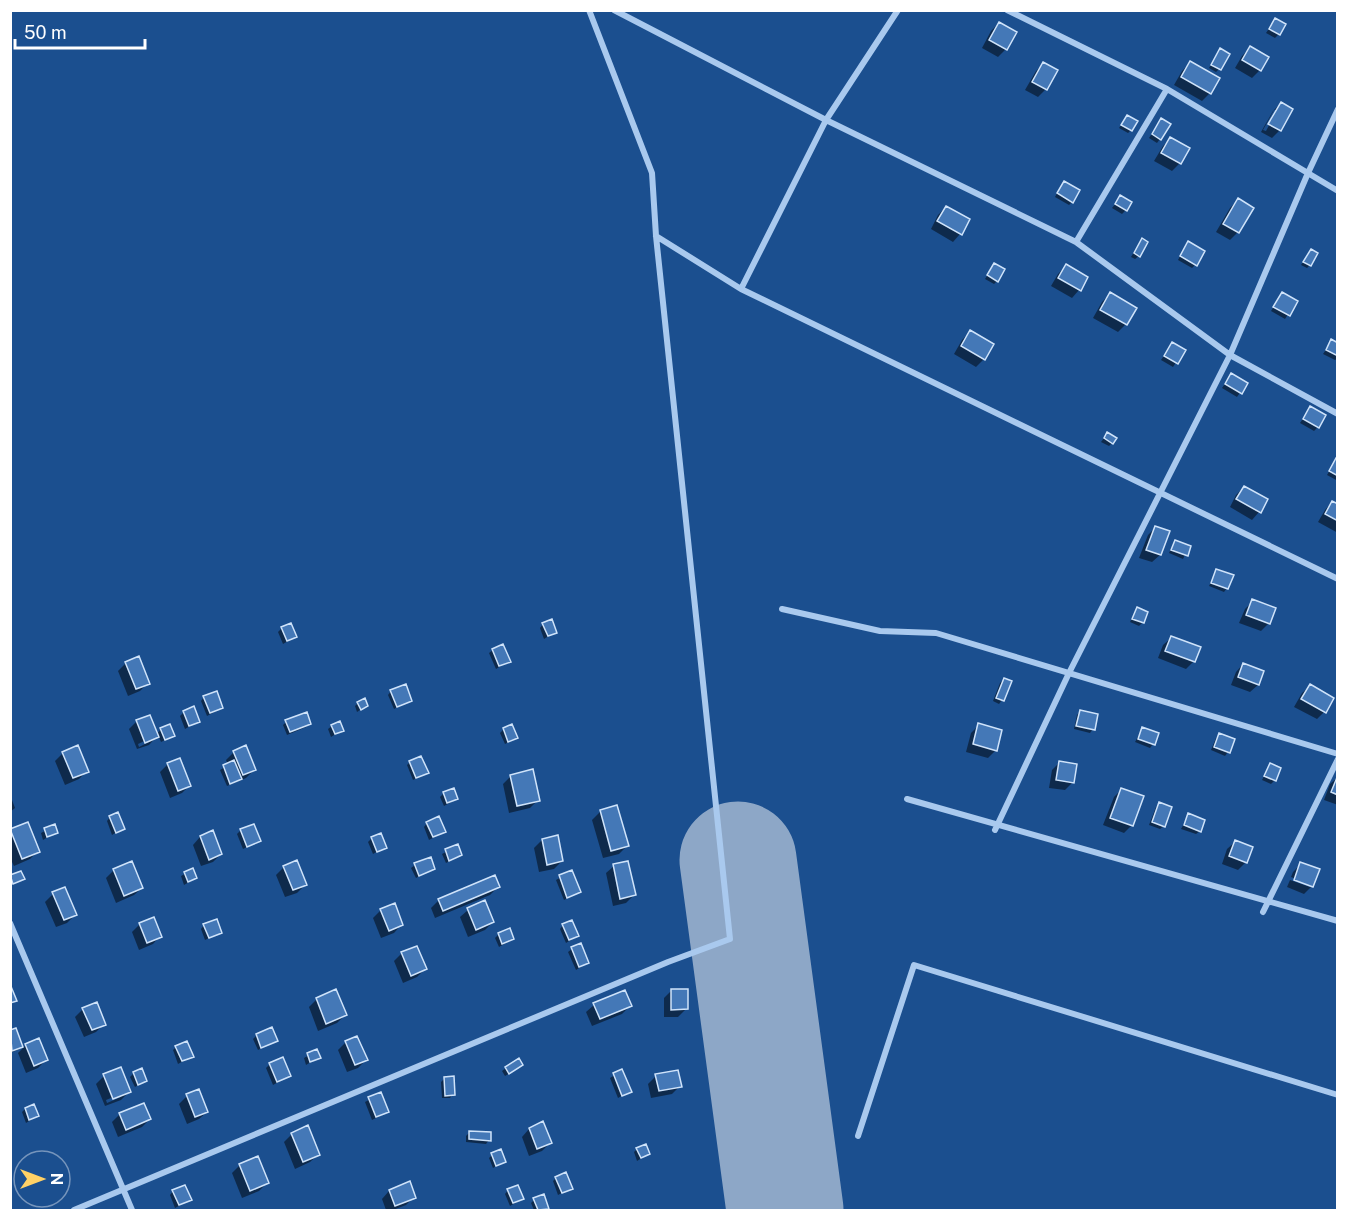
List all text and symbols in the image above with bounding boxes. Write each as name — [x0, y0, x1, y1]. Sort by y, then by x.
scale bar — [15, 12, 146, 50]
text: 50 m — [24, 22, 67, 43]
north arrow — [12, 1149, 72, 1209]
text: N — [47, 1173, 66, 1185]

